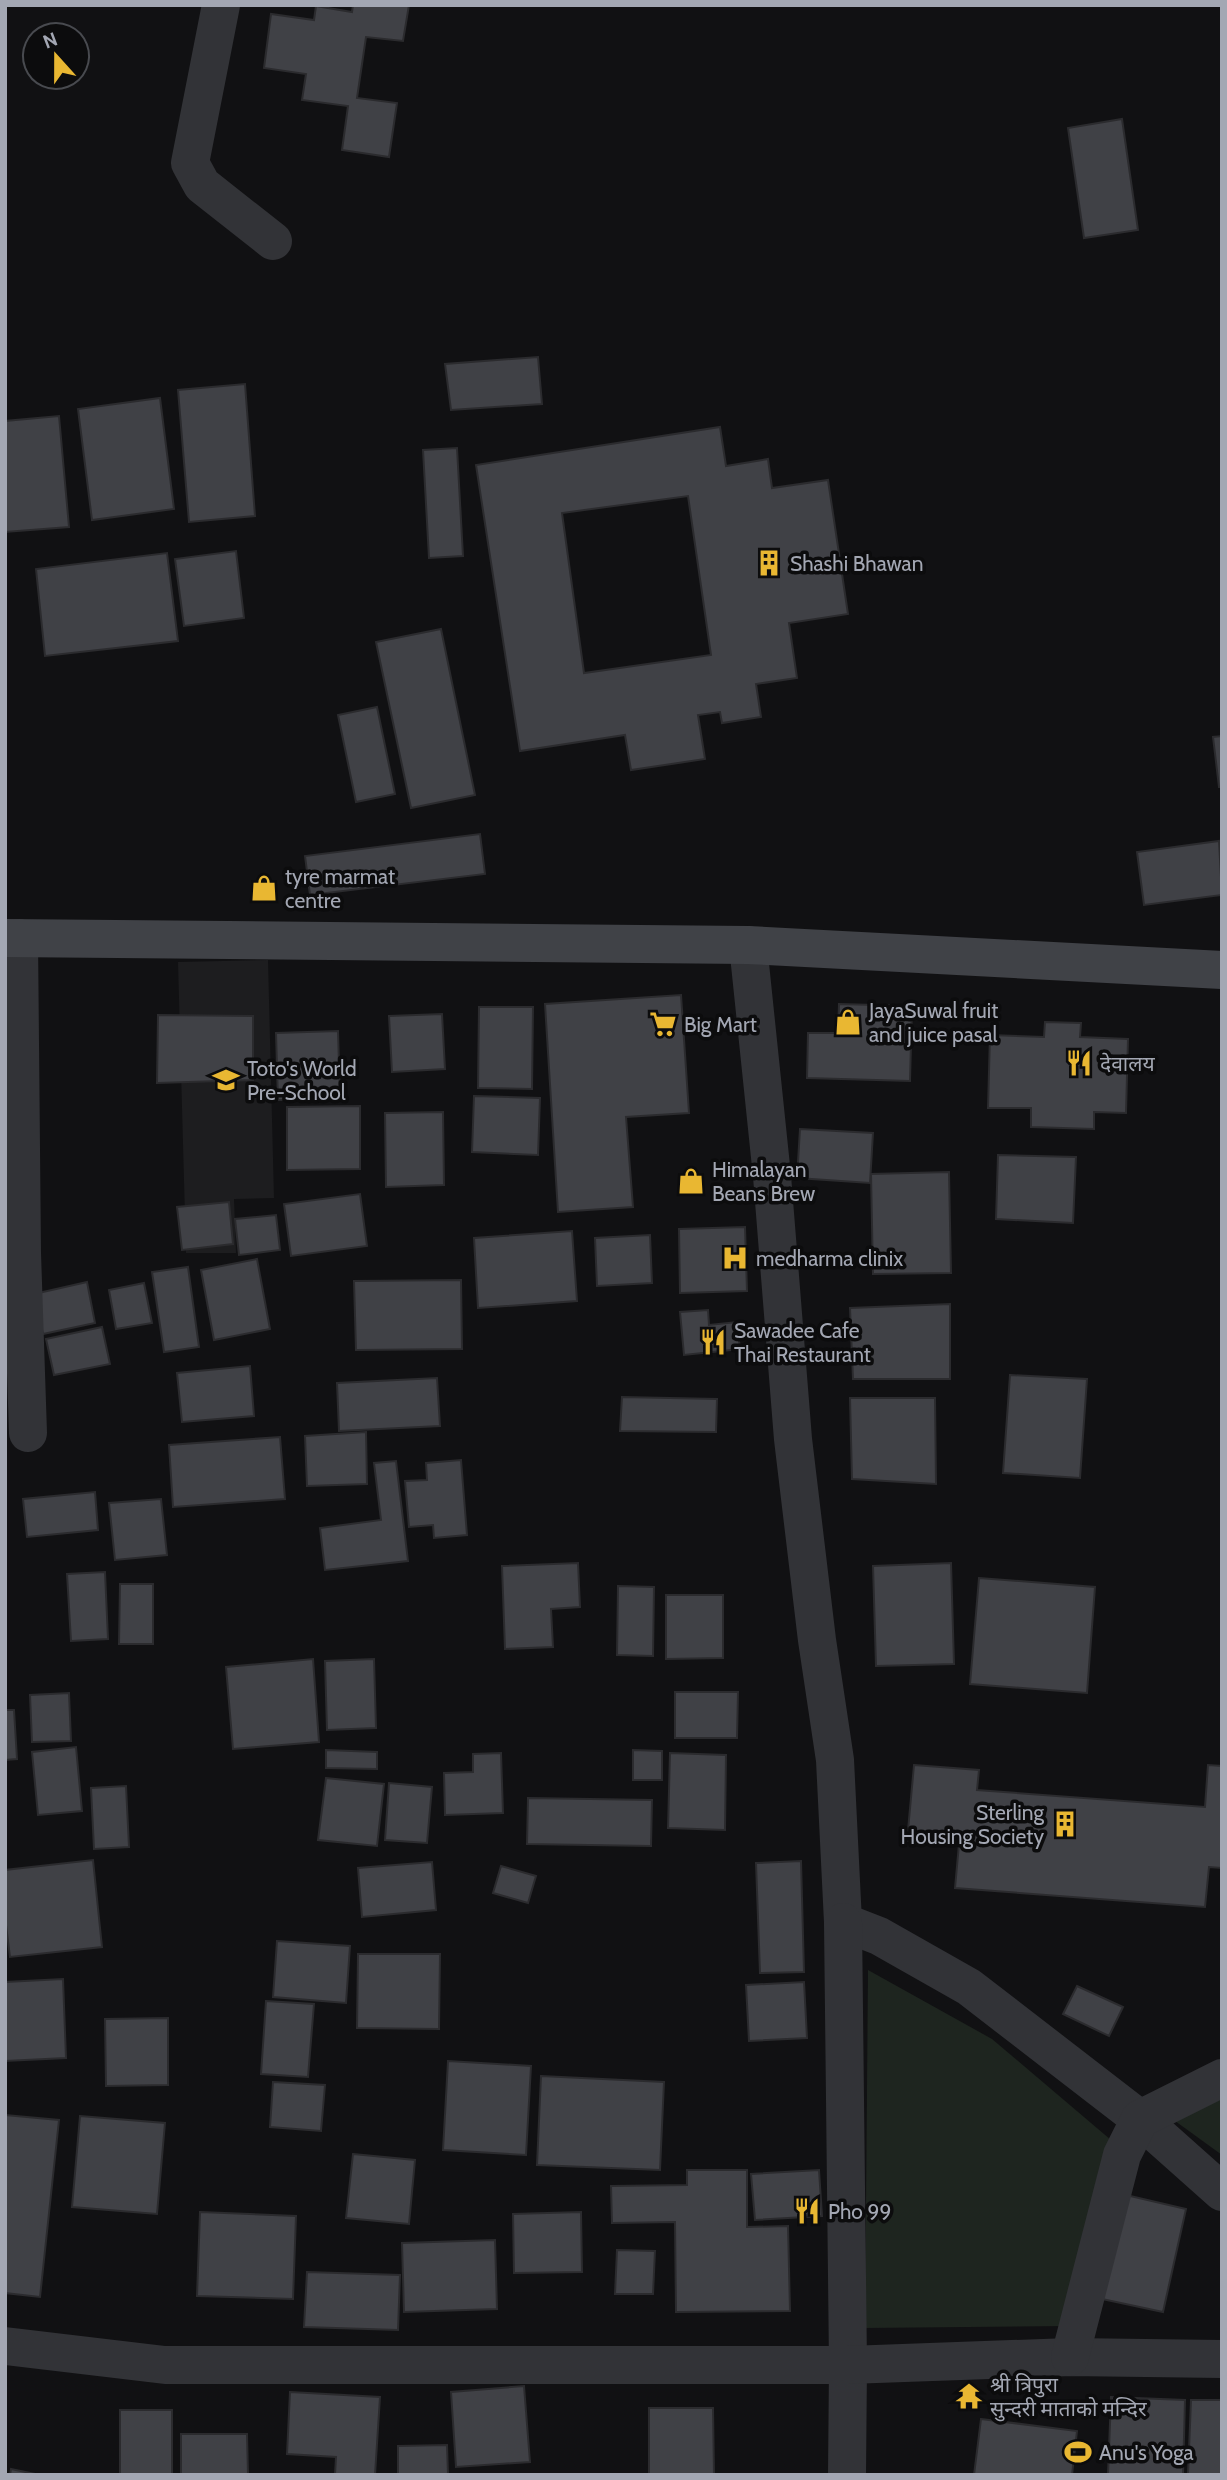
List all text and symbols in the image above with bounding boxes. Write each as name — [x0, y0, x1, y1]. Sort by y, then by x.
north arrow — [21, 21, 91, 91]
text: N — [40, 27, 60, 54]
building icon: Shashi Bhawan — [754, 548, 784, 578]
place label: Shashi Bhawan — [790, 551, 923, 576]
place label: tyre marmat centre — [285, 864, 395, 913]
shop icon: tyre marmat centre — [249, 873, 279, 903]
place label: JayaSuwal fruit and juice pasal — [868, 998, 998, 1048]
shop icon: JayaSuwal fruit and juice pasal — [833, 1007, 863, 1037]
supermarket icon: Big Mart — [648, 1009, 678, 1039]
place label: Big Mart — [684, 1012, 757, 1037]
restaurant icon: देवालय — [1064, 1048, 1094, 1078]
place label: देवालय — [1100, 1051, 1156, 1076]
place label: Toto's World Pre-School — [247, 1056, 357, 1105]
school or university icon: Toto's World Pre-School — [211, 1065, 241, 1095]
place label: Himalayan Beans Brew — [712, 1157, 815, 1206]
shop icon: Himalayan Beans Brew — [676, 1166, 706, 1196]
hospital icon: medharma clinix — [720, 1243, 750, 1273]
place label: medharma clinix — [756, 1246, 903, 1271]
place label: Sawadee Cafe Thai Restaurant — [734, 1318, 871, 1367]
restaurant icon: Sawadee Cafe Thai Restaurant — [698, 1327, 728, 1357]
place label: Sterling Housing Society — [901, 1800, 1045, 1849]
building icon: Sterling Housing Society — [1050, 1809, 1080, 1839]
restaurant icon: Pho 99 — [792, 2196, 822, 2226]
place label: Pho 99 — [828, 2199, 891, 2224]
place label: श्री त्रिपुरा सुन्दरी माताको मन्दिर — [990, 2372, 1147, 2422]
temple icon: श्री त्रिपुरा सुन्दरी माताको मन्दिर — [954, 2381, 984, 2411]
sports icon: Anu's Yoga — [1063, 2437, 1093, 2467]
place label: Anu's Yoga — [1099, 2440, 1194, 2465]

